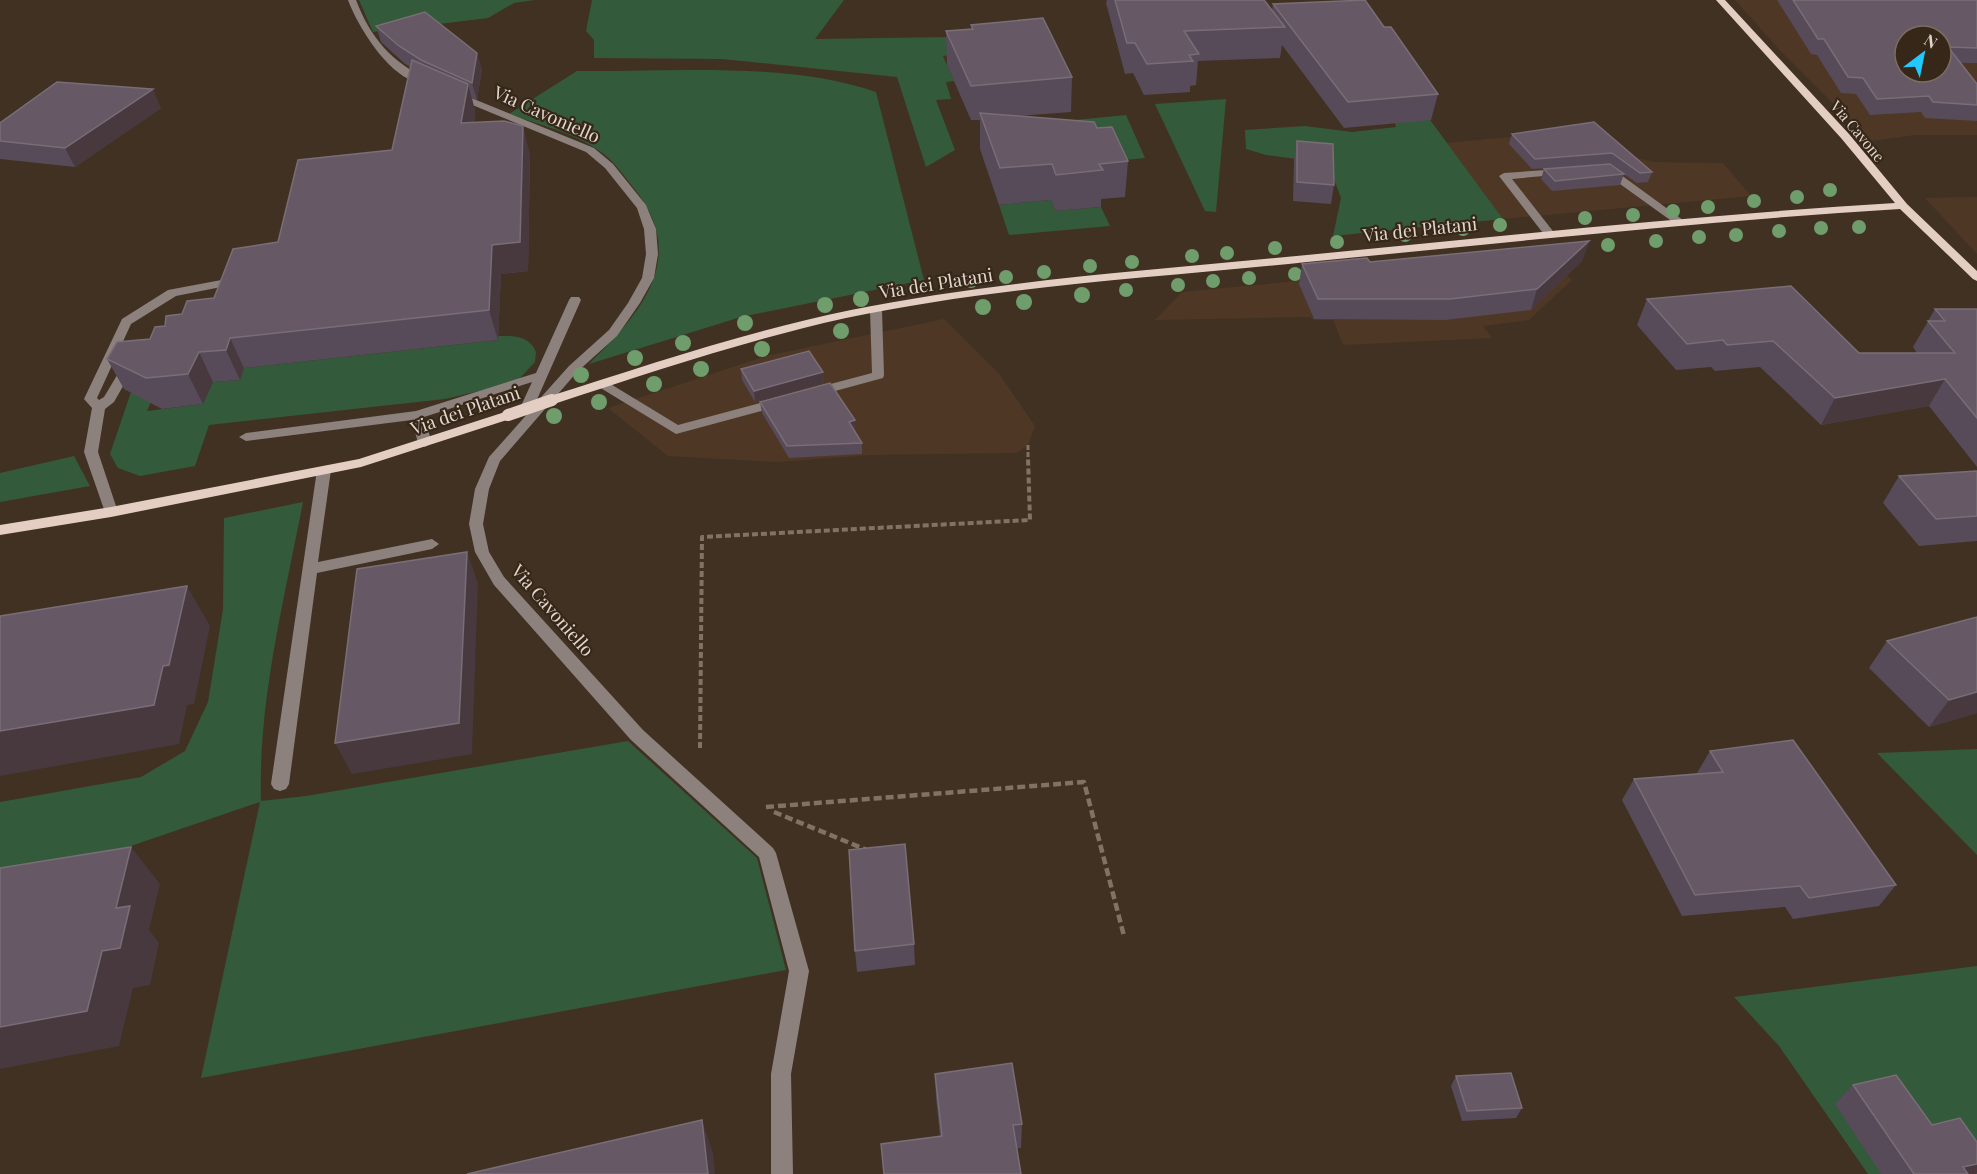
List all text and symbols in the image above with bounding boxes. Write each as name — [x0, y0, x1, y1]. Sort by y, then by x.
north arrow — [1893, 24, 1953, 84]
text: N — [1921, 29, 1942, 53]
street label: Via Cavoniello — [489, 79, 604, 148]
street label: Via Cavone — [1826, 95, 1889, 166]
street label: Via dei Platani — [1361, 211, 1478, 247]
street label: Via dei Platani — [877, 262, 994, 304]
street label: Via dei Platani — [406, 380, 523, 440]
street label: Via Cavoniello — [506, 558, 600, 661]

